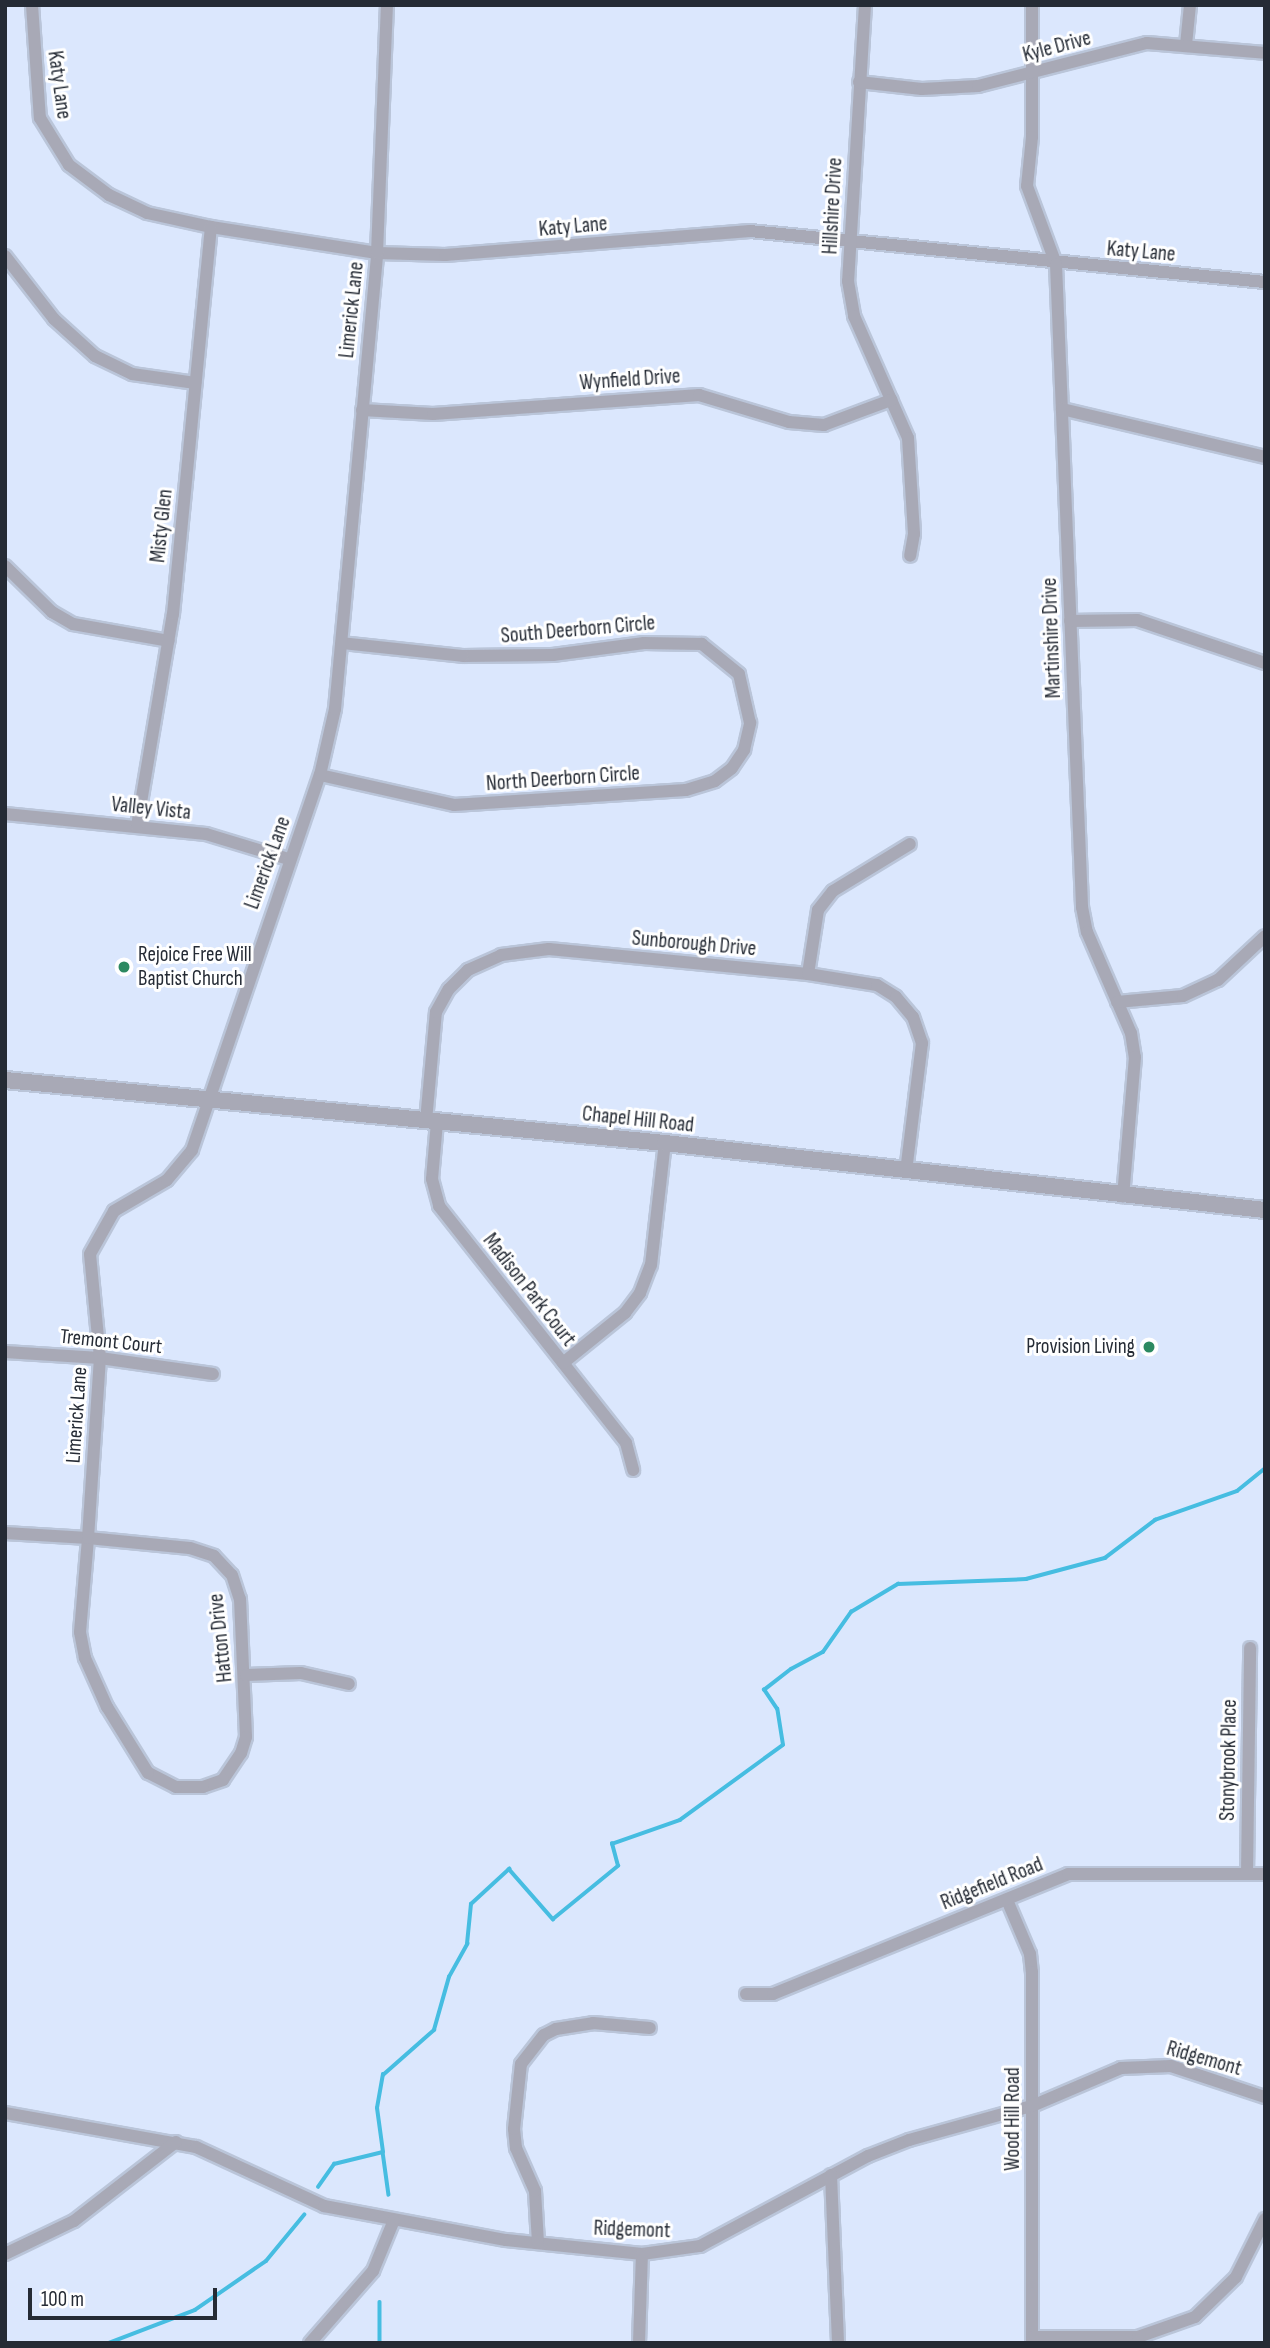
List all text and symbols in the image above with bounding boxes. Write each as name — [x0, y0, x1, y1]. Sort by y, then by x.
street label: Kyle Drive — [1020, 26, 1094, 68]
street label: Katy Lane — [42, 49, 76, 121]
street label: Hillshire Drive — [818, 157, 848, 255]
street label: Katy Lane — [538, 211, 608, 243]
street label: Katy Lane — [1106, 236, 1176, 268]
street label: Limerick Lane — [334, 261, 370, 359]
street label: Wynfield Drive — [579, 364, 681, 396]
street label: Misty Glen — [146, 488, 178, 564]
street label: Martinshire Drive — [1037, 577, 1067, 699]
street label: South Deerborn Circle — [500, 611, 656, 649]
street label: North Deerborn Circle — [485, 761, 641, 797]
street label: Valley Vista — [110, 792, 192, 826]
street label: Limerick Lane — [240, 813, 296, 913]
street label: Sunborough Drive — [631, 926, 757, 962]
place label: Rejoice Free Will Baptist Church — [138, 942, 252, 992]
marker: Rejoice Free Will Baptist Church — [116, 959, 132, 975]
street label: Chapel Hill Road — [581, 1102, 695, 1138]
street label: Madison Park Court — [477, 1229, 581, 1351]
street label: Tremont Court — [59, 1324, 163, 1360]
place label: Provision Living — [1026, 1334, 1135, 1360]
marker: Provision Living — [1141, 1339, 1157, 1355]
street label: Limerick Lane — [61, 1366, 93, 1464]
street label: Hatton Drive — [204, 1592, 238, 1684]
street label: Stonybrook Place — [1215, 1699, 1243, 1821]
street label: Ridgefield Road — [937, 1852, 1047, 1916]
street label: Ridgemont — [1164, 2036, 1244, 2082]
street label: Wood Hill Road — [1000, 2067, 1026, 2171]
street label: Ridgemont — [593, 2216, 671, 2244]
scale bar — [32, 2274, 220, 2318]
text: 100 m — [41, 2287, 84, 2312]

